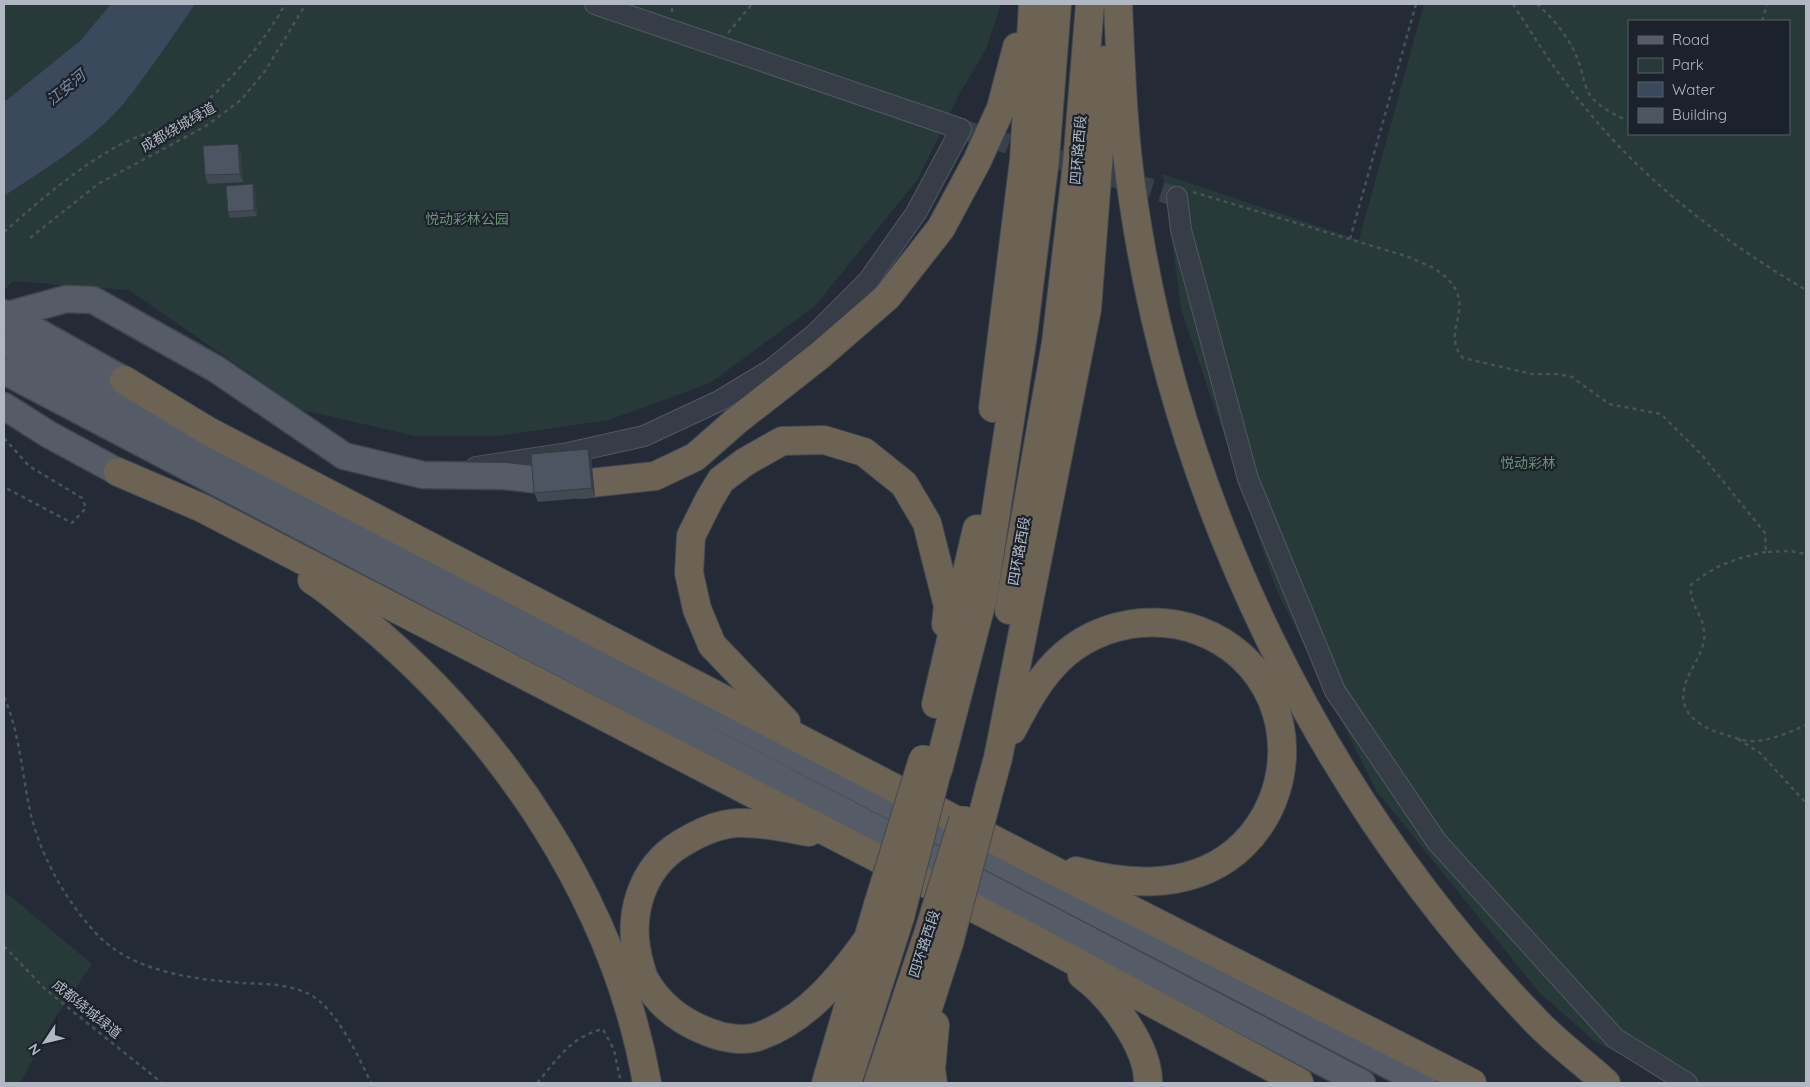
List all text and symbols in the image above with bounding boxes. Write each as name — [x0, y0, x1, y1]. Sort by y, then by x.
legend — [1628, 20, 1790, 135]
text: Road — [1672, 30, 1709, 49]
text: Park — [1672, 55, 1704, 74]
water label: 江安河 — [42, 64, 91, 109]
text: Water — [1672, 80, 1715, 99]
street label: 成都绕城绿道 — [137, 98, 219, 156]
text: Building — [1672, 105, 1727, 124]
street label: 四环路西段 — [1066, 114, 1090, 186]
park label: 悦动彩林公园 — [425, 210, 509, 228]
park label: 悦动彩林 — [1500, 454, 1556, 472]
street label: 四环路西段 — [1004, 515, 1034, 587]
street label: 四环路西段 — [905, 908, 943, 980]
street label: 成都绕城绿道 — [49, 976, 125, 1042]
north arrow — [20, 1017, 70, 1067]
text: N — [24, 1040, 45, 1059]

